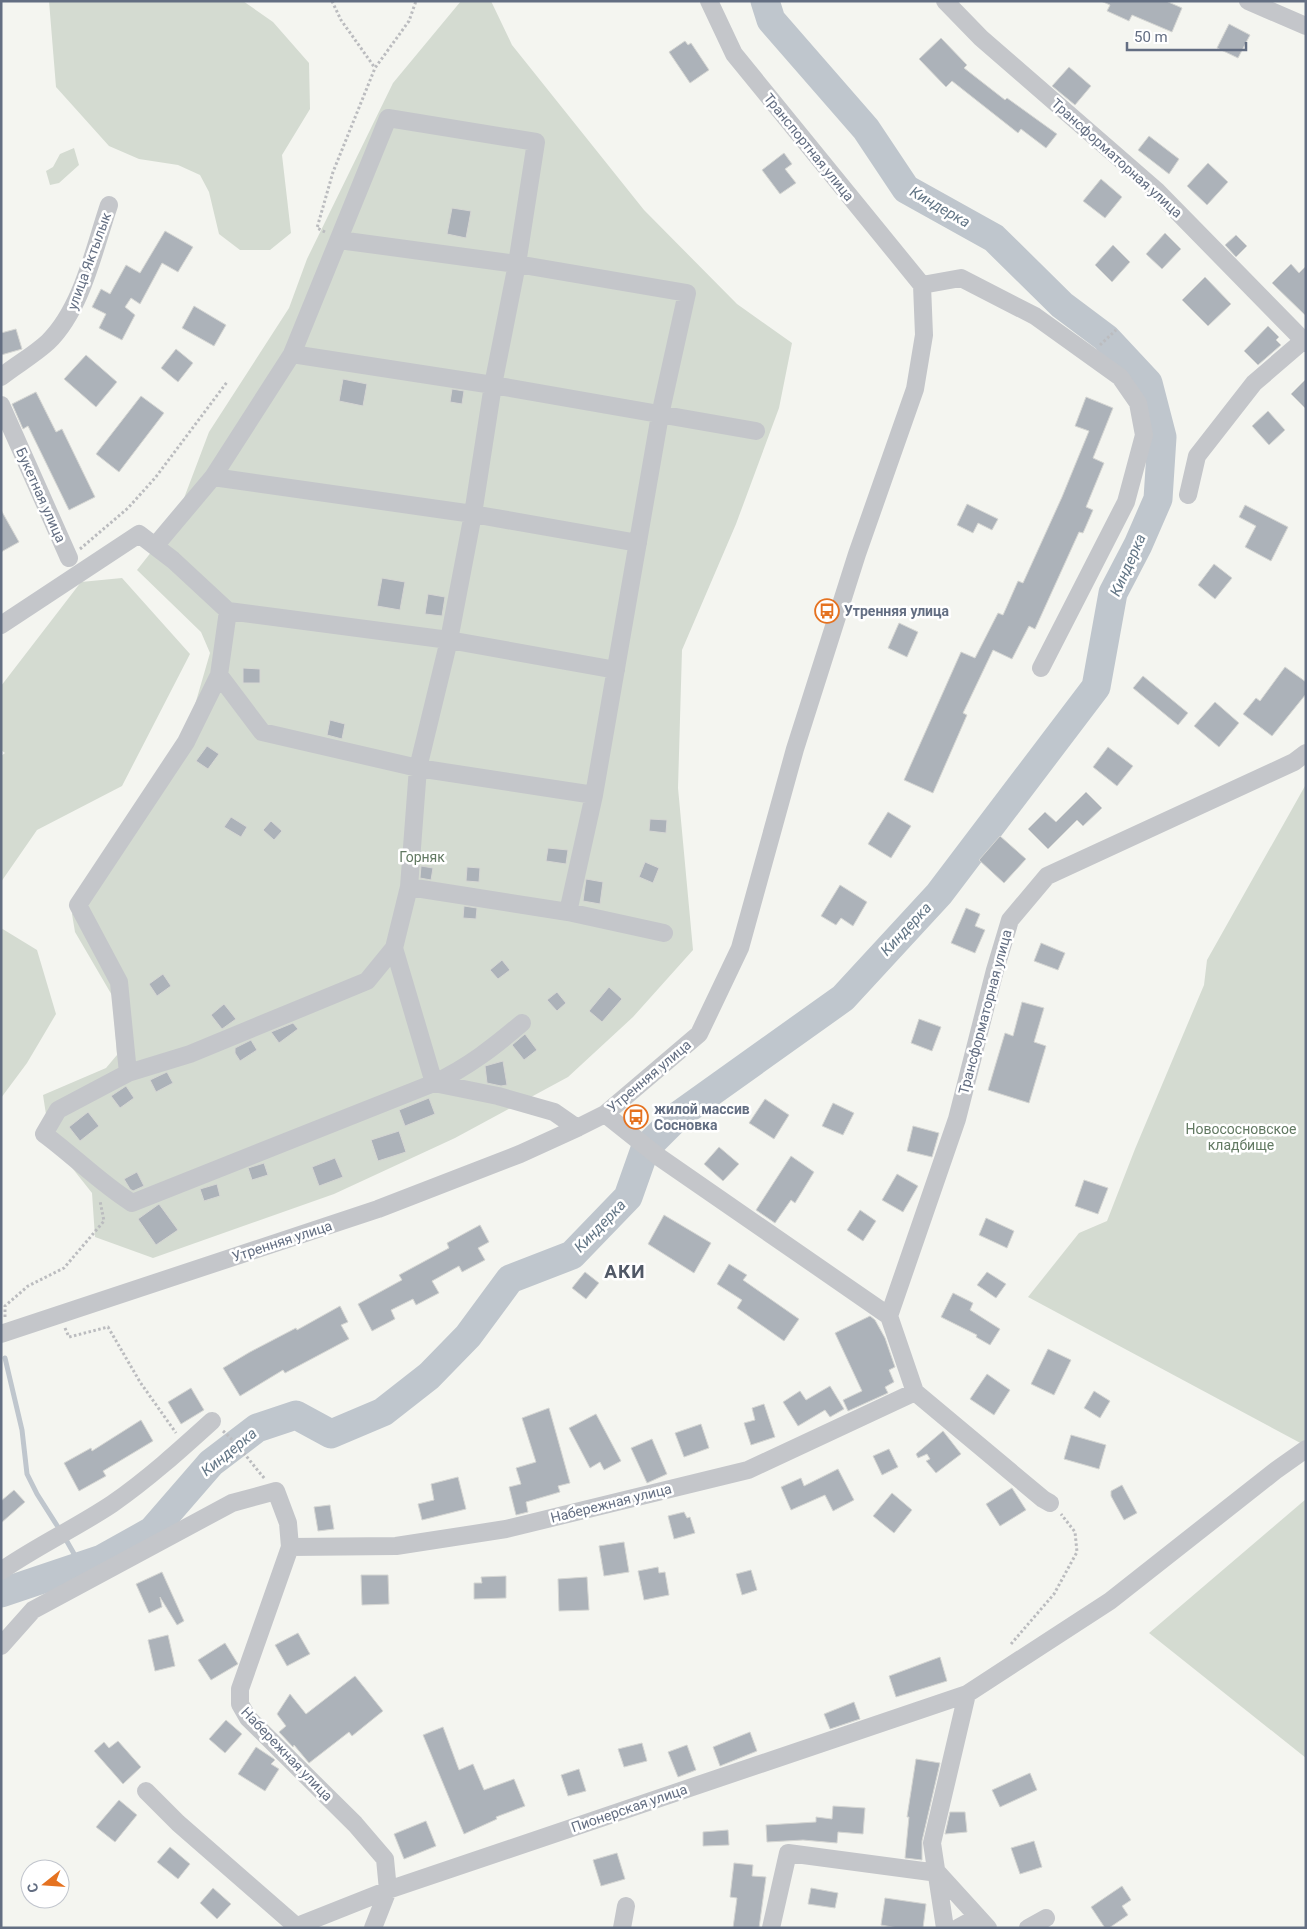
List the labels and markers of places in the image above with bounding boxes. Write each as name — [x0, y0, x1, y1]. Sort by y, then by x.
bus stop icon: Утренняя улица — [814, 598, 840, 624]
place label: Утренняя улица — [844, 603, 950, 619]
place label: жилой массив Сосновка — [654, 1101, 750, 1133]
bus stop icon: жилой массив Сосновка — [623, 1104, 649, 1130]

